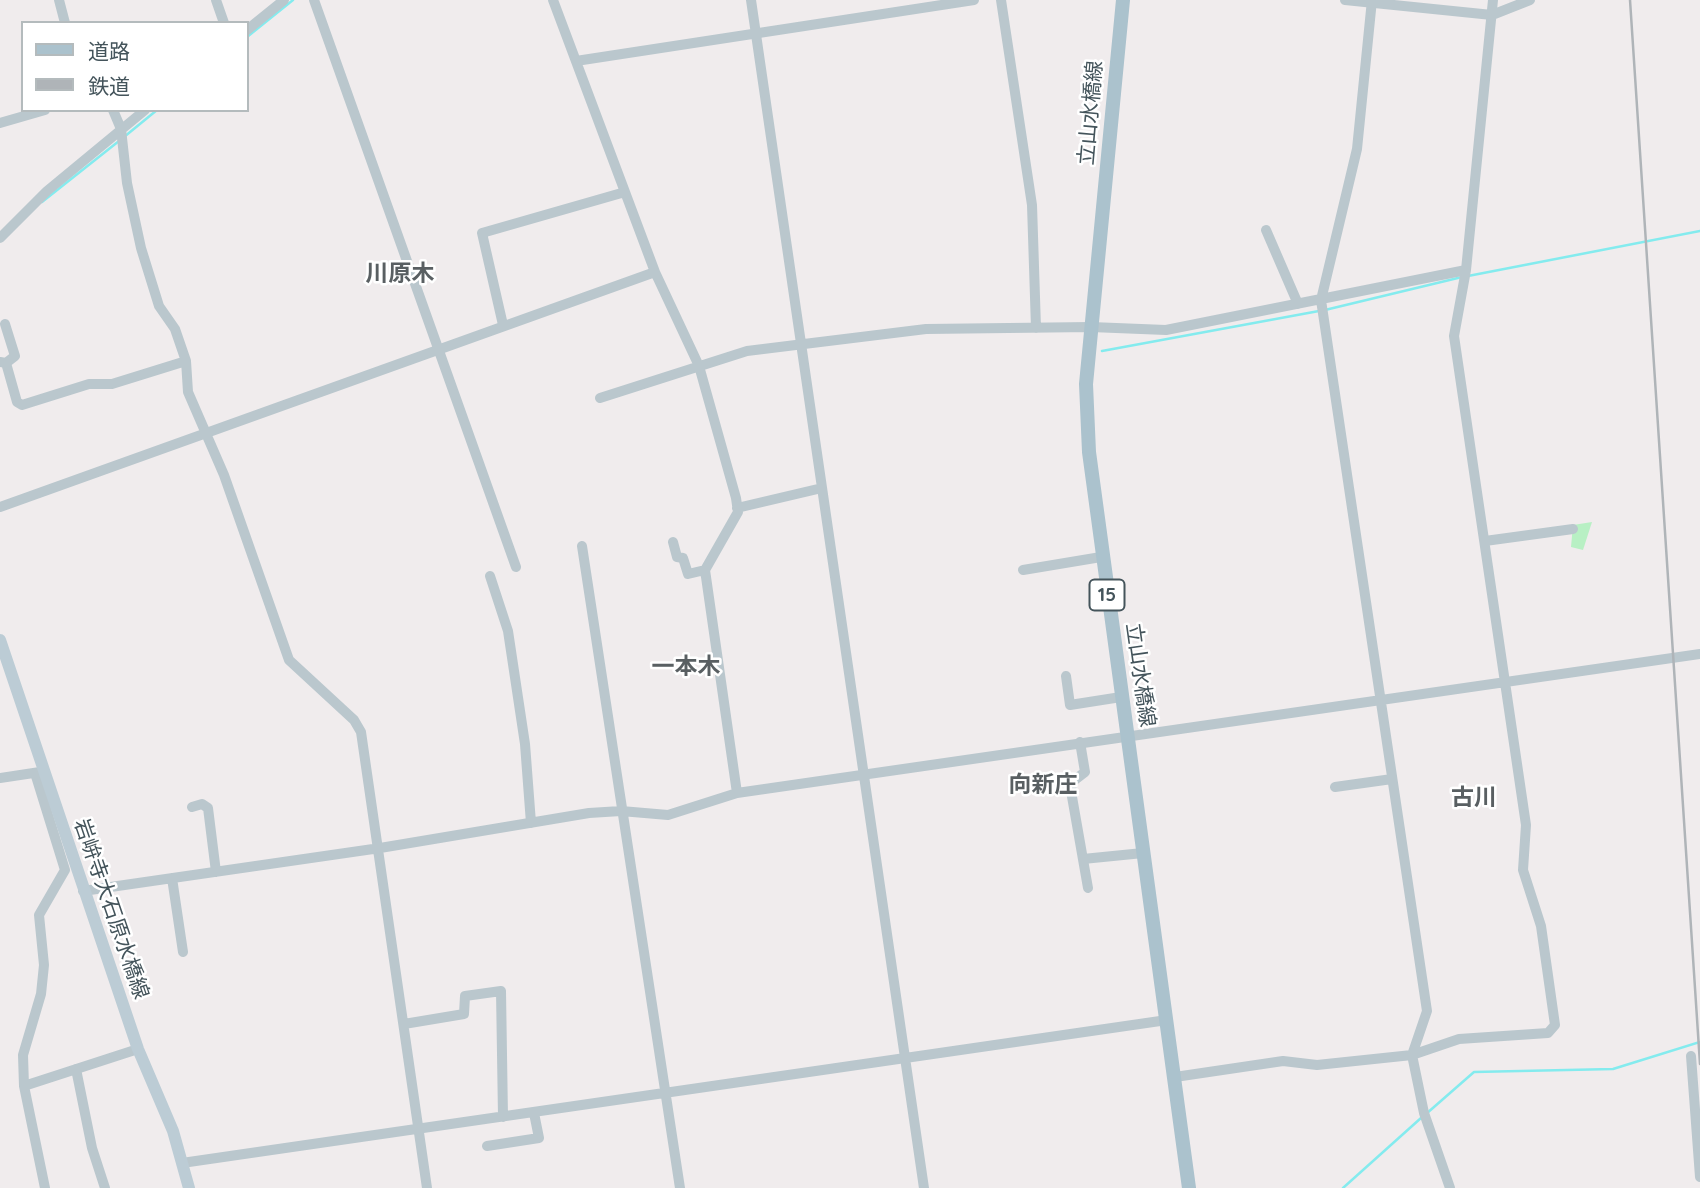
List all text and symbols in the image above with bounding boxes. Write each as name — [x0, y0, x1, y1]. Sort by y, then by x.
legend — [21, 21, 248, 112]
text: 道路 — [88, 38, 130, 64]
street label: 立山水橋線 — [1074, 60, 1108, 166]
text: 鉄道 — [88, 73, 130, 99]
district label: 川原木 — [366, 260, 434, 288]
road number: 15 — [1090, 580, 1124, 610]
street label: 立山水橋線 — [1120, 621, 1160, 729]
district label: 一本木 — [652, 653, 720, 681]
district label: 向新庄 — [1009, 771, 1077, 799]
district label: 古川 — [1451, 784, 1497, 812]
street label: 岩峅寺大石原水橋線 — [68, 816, 154, 1002]

